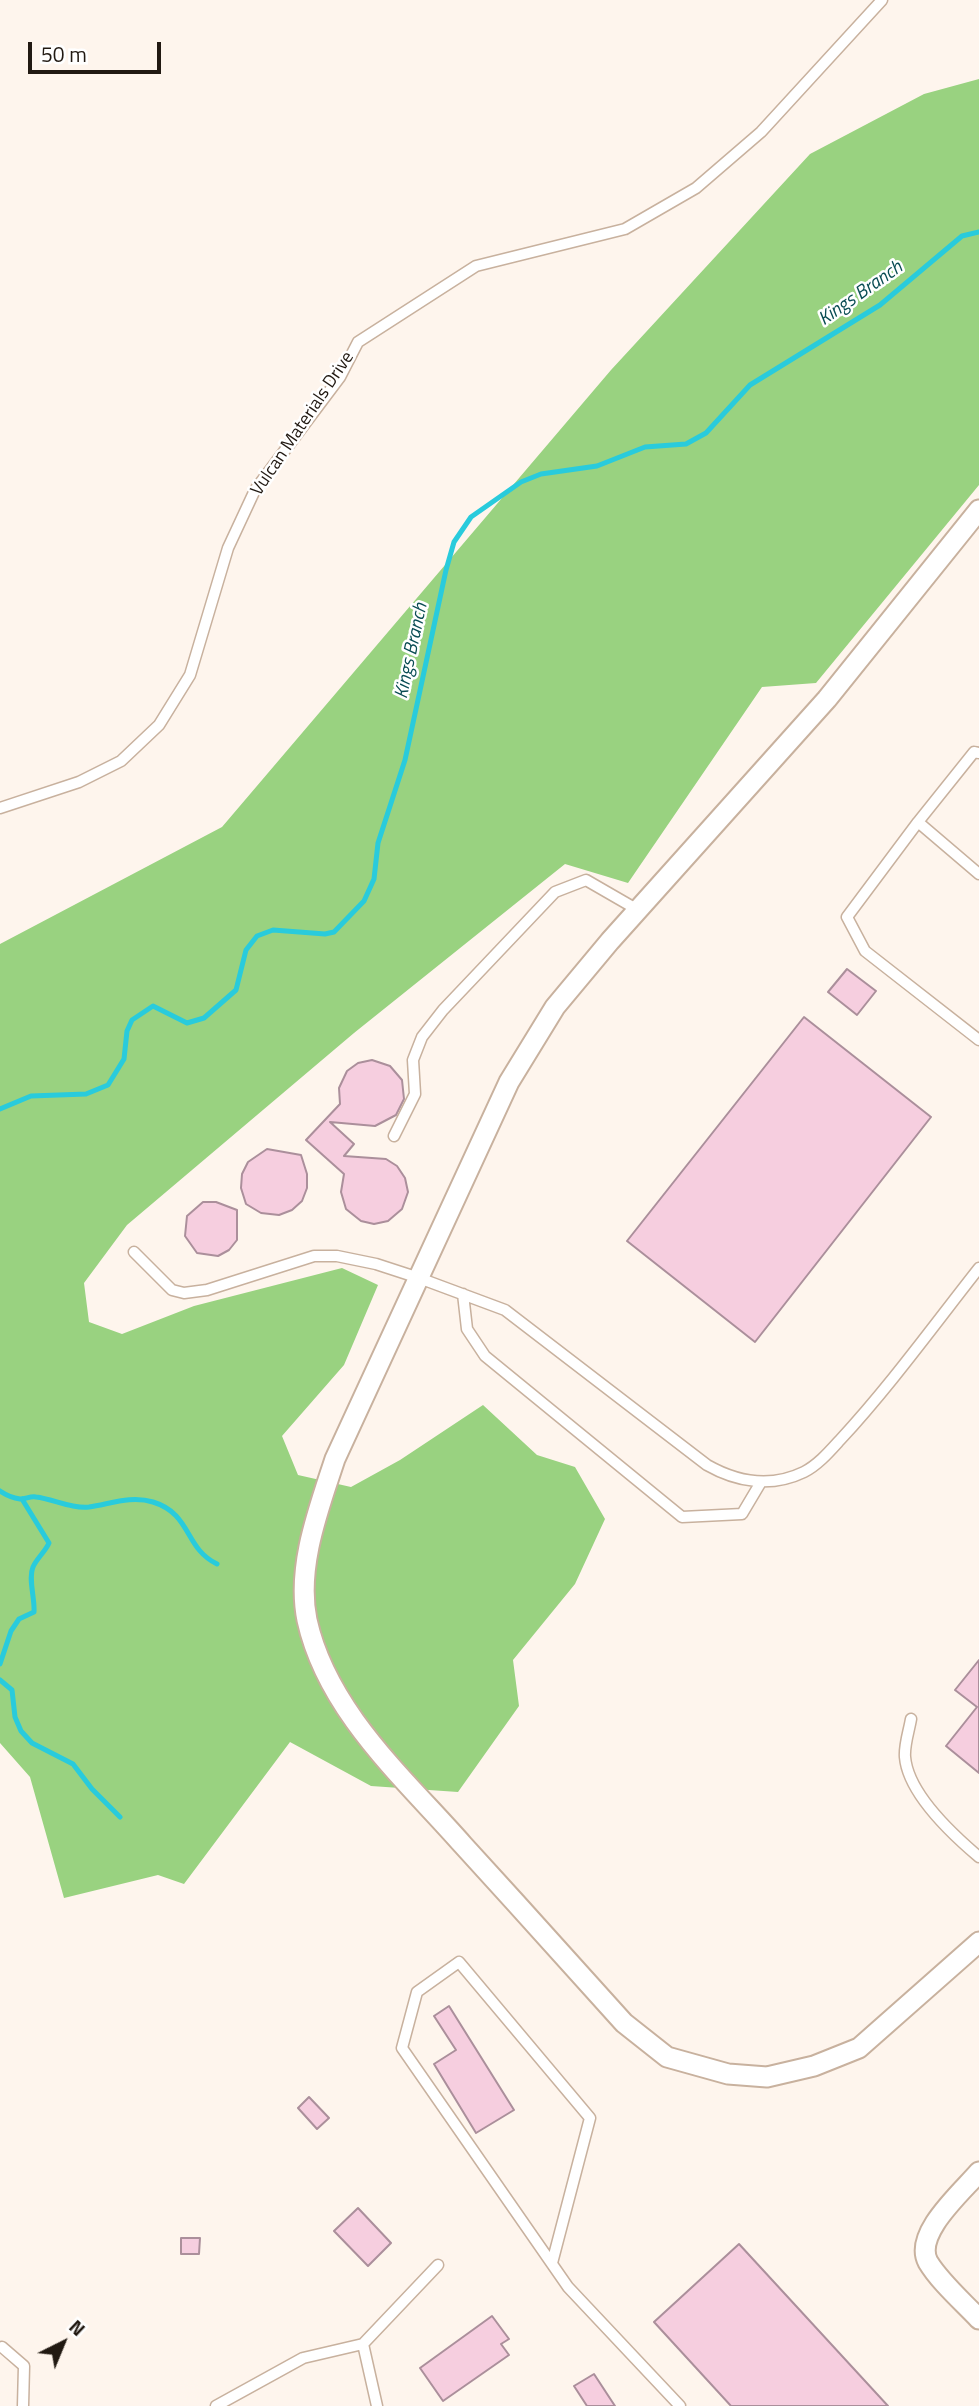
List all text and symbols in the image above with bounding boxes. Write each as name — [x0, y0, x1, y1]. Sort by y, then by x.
scale bar — [32, 28, 164, 72]
text: 50 m — [41, 38, 87, 70]
water label: Kings Branch — [815, 257, 907, 331]
street label: Vulcan Materials Drive — [247, 348, 359, 500]
water label: Kings Branch — [391, 601, 433, 701]
north arrow — [28, 2308, 98, 2378]
text: N — [63, 2312, 92, 2342]

